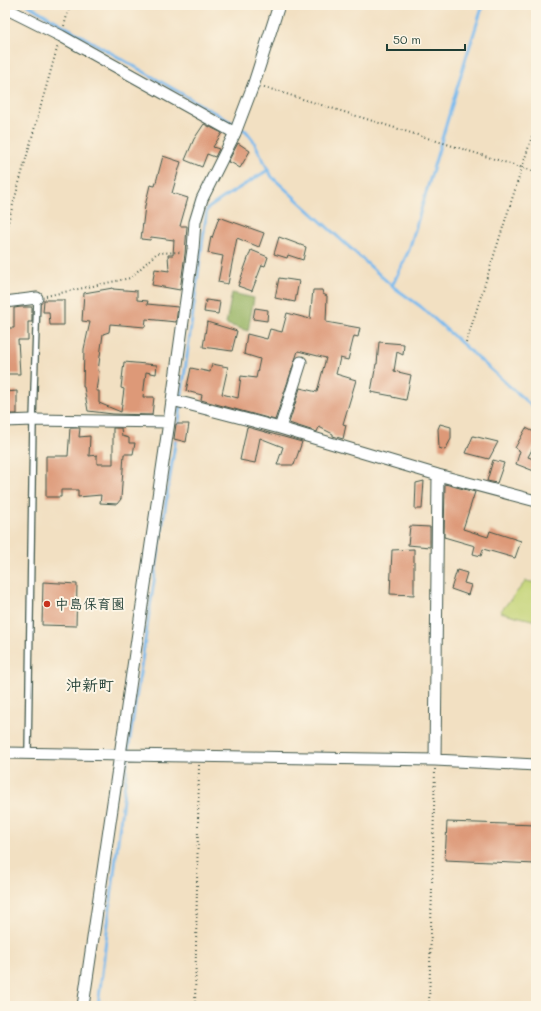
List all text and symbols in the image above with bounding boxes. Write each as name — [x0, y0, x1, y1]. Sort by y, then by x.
scale bar — [387, 26, 465, 52]
text: 50 m — [393, 31, 421, 47]
place label: 中島保育園 — [55, 594, 125, 613]
marker: 中島保育園 — [42, 599, 52, 609]
district label: 沖新町 — [66, 674, 114, 695]

